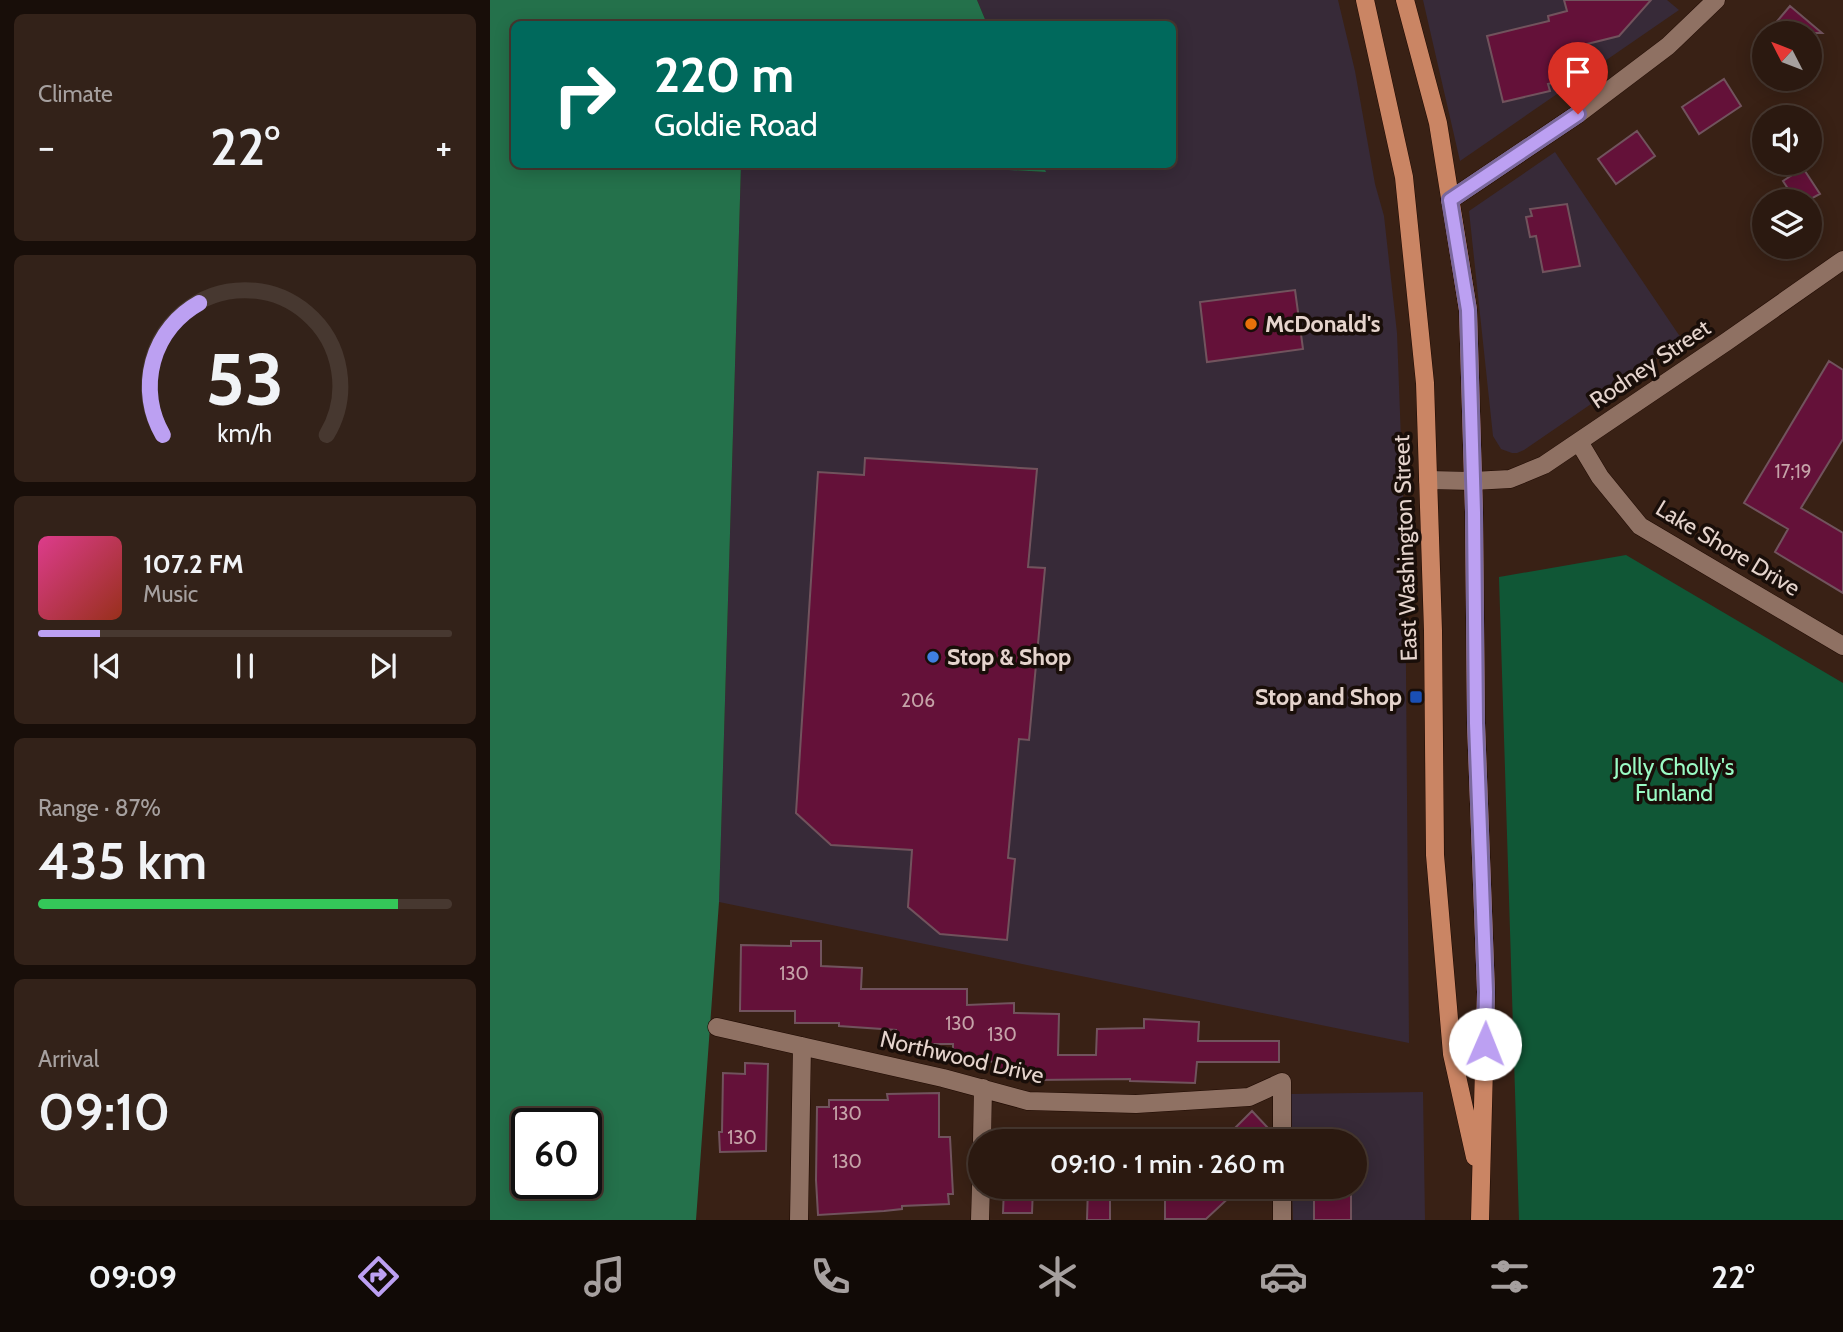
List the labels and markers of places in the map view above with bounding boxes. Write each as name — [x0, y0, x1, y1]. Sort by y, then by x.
pin — [1548, 42, 1608, 114]
place label: McDonald's — [1265, 310, 1381, 338]
marker: McDonald's — [1243, 316, 1259, 332]
place label: Stop & Shop — [947, 643, 1071, 671]
marker: Stop & Shop — [925, 649, 941, 665]
place label: Stop and Shop — [1255, 683, 1402, 711]
marker: Stop and Shop — [1408, 689, 1424, 705]

